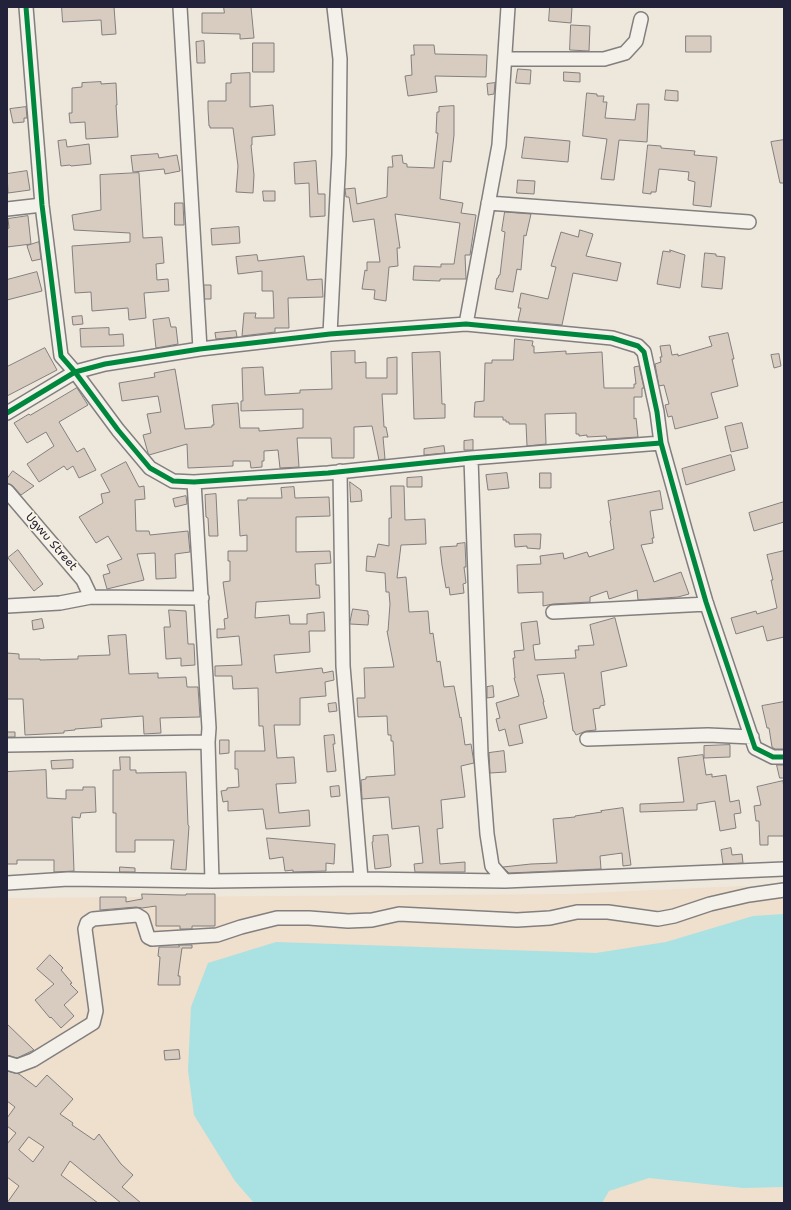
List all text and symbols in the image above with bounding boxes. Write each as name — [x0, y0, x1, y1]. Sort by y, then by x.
street label: Ugwu Street — [22, 510, 80, 574]

